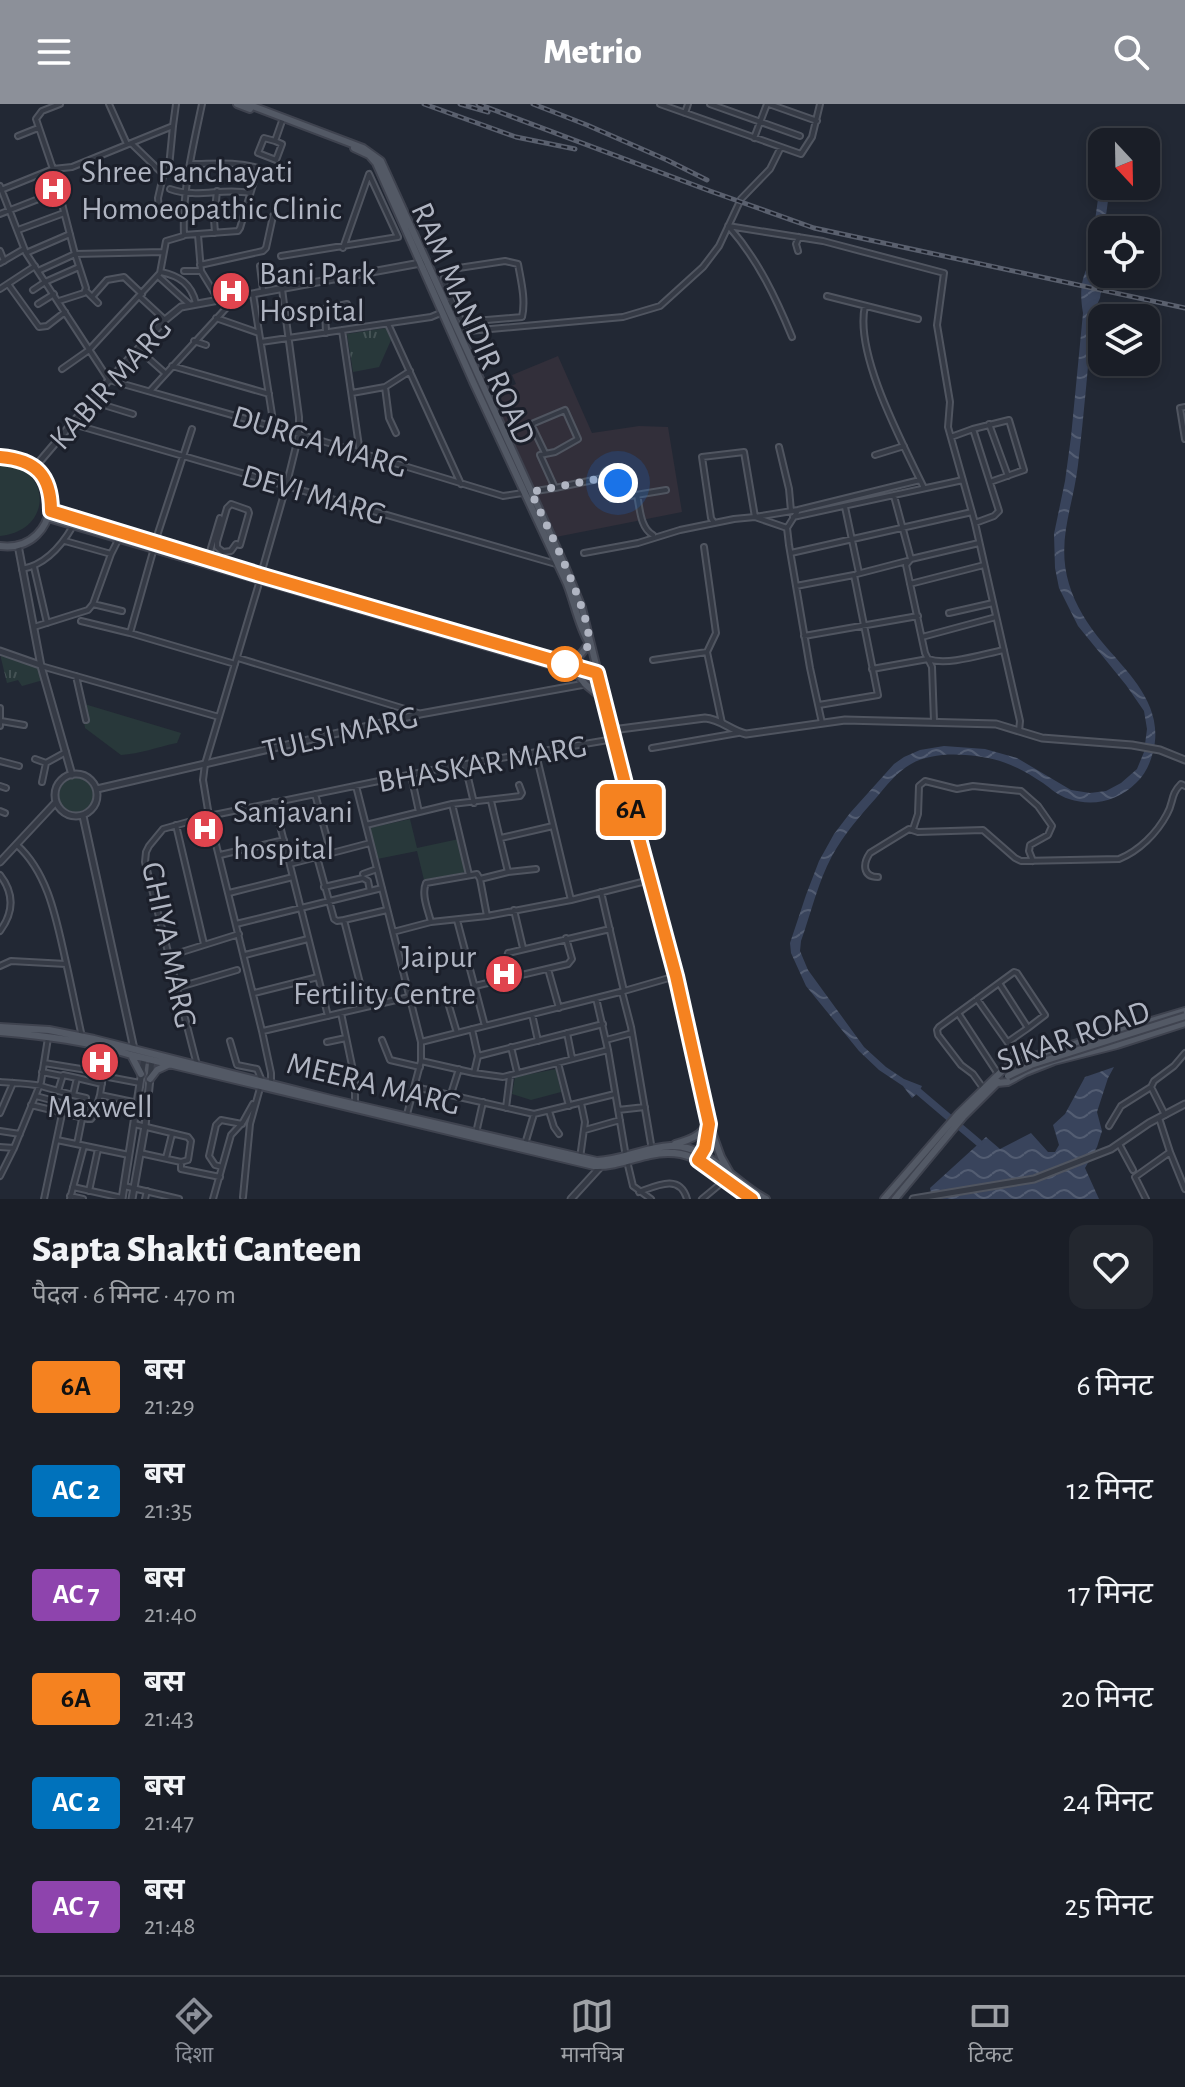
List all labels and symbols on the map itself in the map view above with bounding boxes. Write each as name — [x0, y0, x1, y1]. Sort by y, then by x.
north arrow — [1088, 128, 1160, 200]
place label: Shree Panchayati Homoeopathic Clinic — [81, 156, 342, 225]
hospital icon: Shree Panchayati Homoeopathic Clinic — [32, 168, 74, 210]
street label: RAM MANDIR ROAD — [405, 198, 541, 449]
place label: Bani Park Hospital — [259, 258, 376, 327]
hospital icon: Bani Park Hospital — [210, 270, 252, 312]
street label: KABIR MARG — [44, 312, 178, 456]
street label: DURGA MARG — [228, 400, 411, 484]
street label: DEVI MARG — [238, 459, 389, 531]
your location — [598, 463, 638, 503]
unlabelled marker — [548, 647, 582, 681]
street label: TULSI MARG — [259, 701, 421, 767]
street label: BHASKAR MARG — [375, 730, 589, 798]
line badge: 6A — [595, 784, 667, 836]
place label: Sanjavani hospital — [233, 796, 353, 865]
hospital icon: Sanjavani hospital — [184, 808, 226, 850]
street label: GHIYA MARG — [136, 859, 202, 1031]
place label: Jaipur Fertility Centre — [293, 941, 477, 1010]
hospital icon: Jaipur Fertility Centre — [483, 953, 525, 995]
street label: SIKAR ROAD — [993, 995, 1154, 1077]
hospital icon: Maxwell — [79, 1041, 121, 1083]
street label: MEERA MARG — [284, 1047, 464, 1121]
place label: Maxwell — [47, 1091, 153, 1123]

